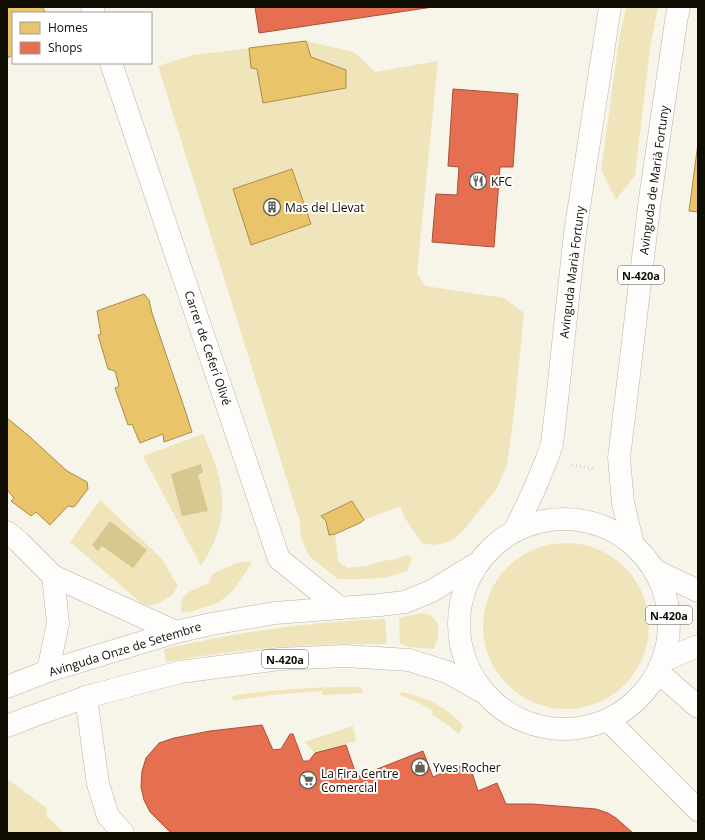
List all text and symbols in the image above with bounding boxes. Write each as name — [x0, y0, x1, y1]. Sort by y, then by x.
legend — [12, 12, 152, 64]
text: Homes — [48, 19, 88, 36]
text: Shops — [48, 39, 83, 56]
street label: Avinguda de Marià Fortuny — [635, 103, 673, 256]
restaurant icon: KFC — [468, 171, 488, 191]
place label: KFC — [491, 173, 513, 190]
building icon: Mas del Llevat — [262, 197, 282, 217]
place label: Mas del Llevat — [285, 199, 365, 216]
street label: Avinguda Marià Fortuny — [555, 204, 589, 339]
road number: N-420a — [618, 266, 664, 284]
street label: Carrer de Ceferí Olivé — [180, 288, 236, 408]
road number: N-420a — [646, 606, 692, 624]
street label: Avinguda Onze de Setembre — [47, 618, 204, 680]
road number: N-420a — [262, 650, 308, 668]
shop icon: Yves Rocher — [410, 757, 430, 777]
place label: Yves Rocher — [433, 759, 501, 776]
place label: La Fira Centre Comercial — [321, 765, 399, 796]
supermarket icon: La Fira Centre Comercial — [298, 770, 318, 790]

